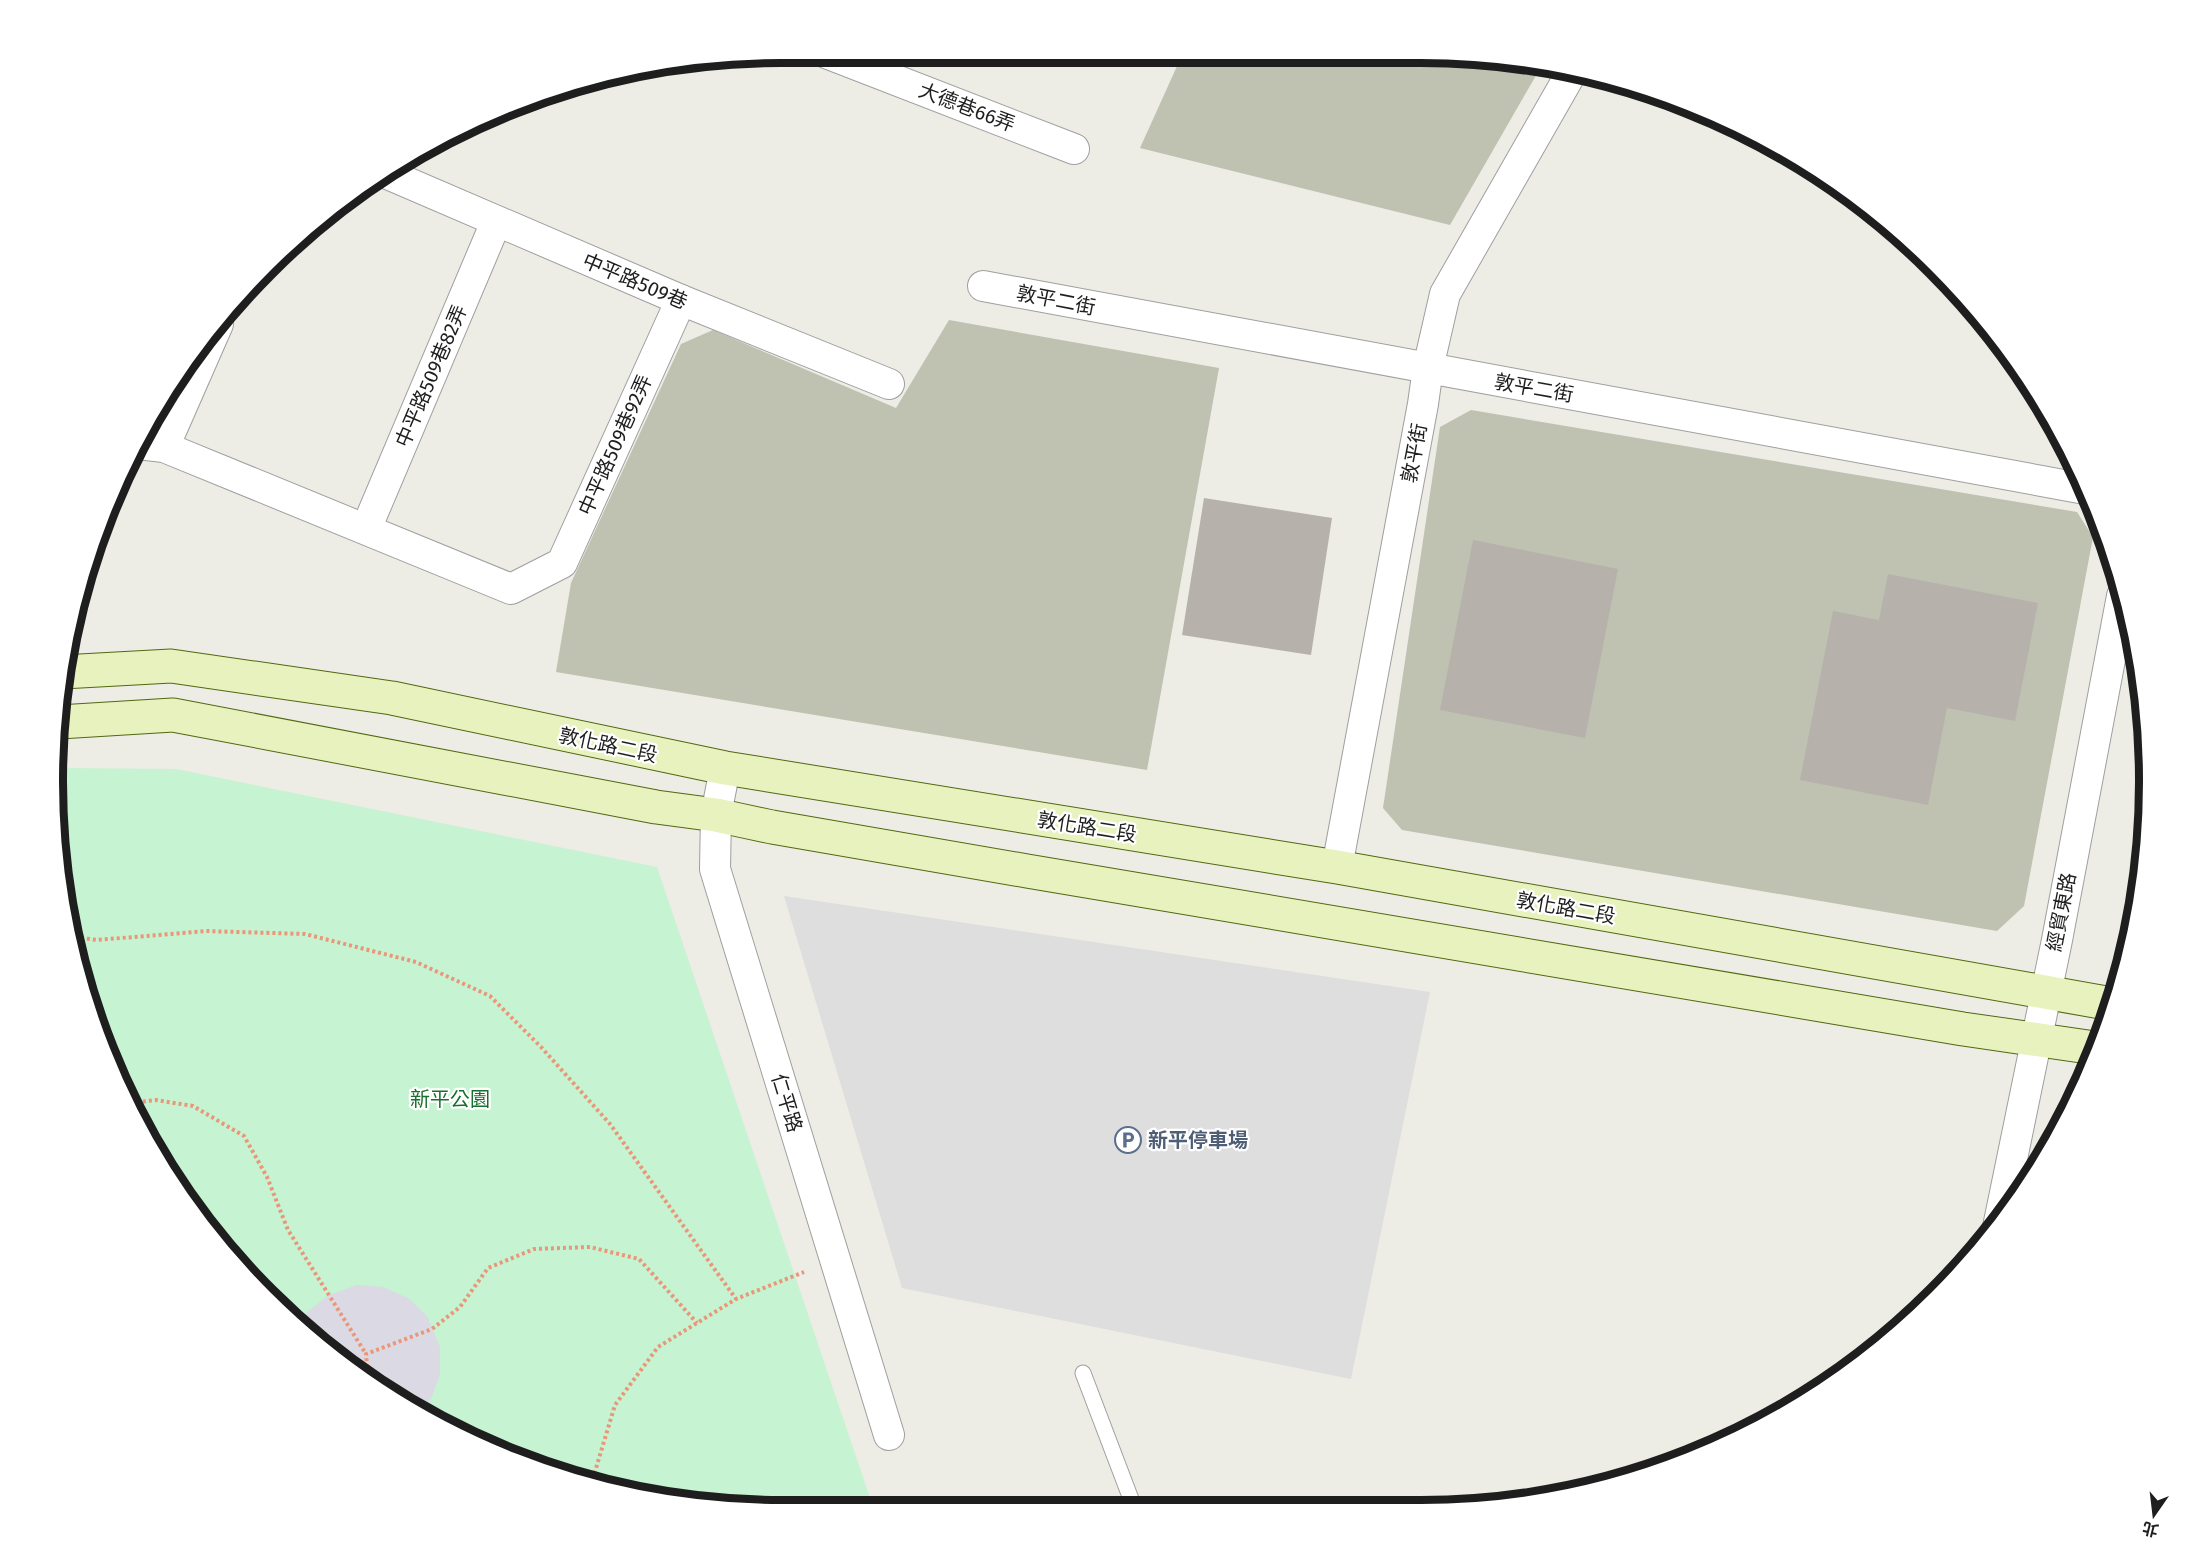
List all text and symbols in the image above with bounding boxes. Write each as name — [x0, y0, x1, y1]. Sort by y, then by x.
street label: 大德巷66弄 — [915, 78, 1019, 136]
street label: 中平路509巷 — [579, 248, 691, 314]
street label: 敦平二街 — [1014, 281, 1098, 319]
street label: 中平路509巷82弄 — [390, 301, 472, 451]
street label: 敦平二街 — [1493, 369, 1575, 407]
street label: 中平路509巷92弄 — [573, 371, 657, 519]
street label: 敦平街 — [1396, 421, 1432, 485]
street label: 敦化路二段 — [557, 723, 659, 767]
street label: 敦化路二段 — [1036, 807, 1138, 847]
street label: 經貿東路 — [2042, 870, 2080, 954]
street label: 敦化路二段 — [1515, 887, 1617, 929]
street label: 仁平路 — [767, 1071, 807, 1135]
park label: 新平公園 — [410, 1087, 490, 1111]
parking icon: 新平停車場 — [1113, 1125, 1143, 1155]
place label: 新平停車場 — [1148, 1128, 1248, 1152]
north arrow — [2124, 1485, 2184, 1545]
text: 北 — [2140, 1518, 2161, 1540]

